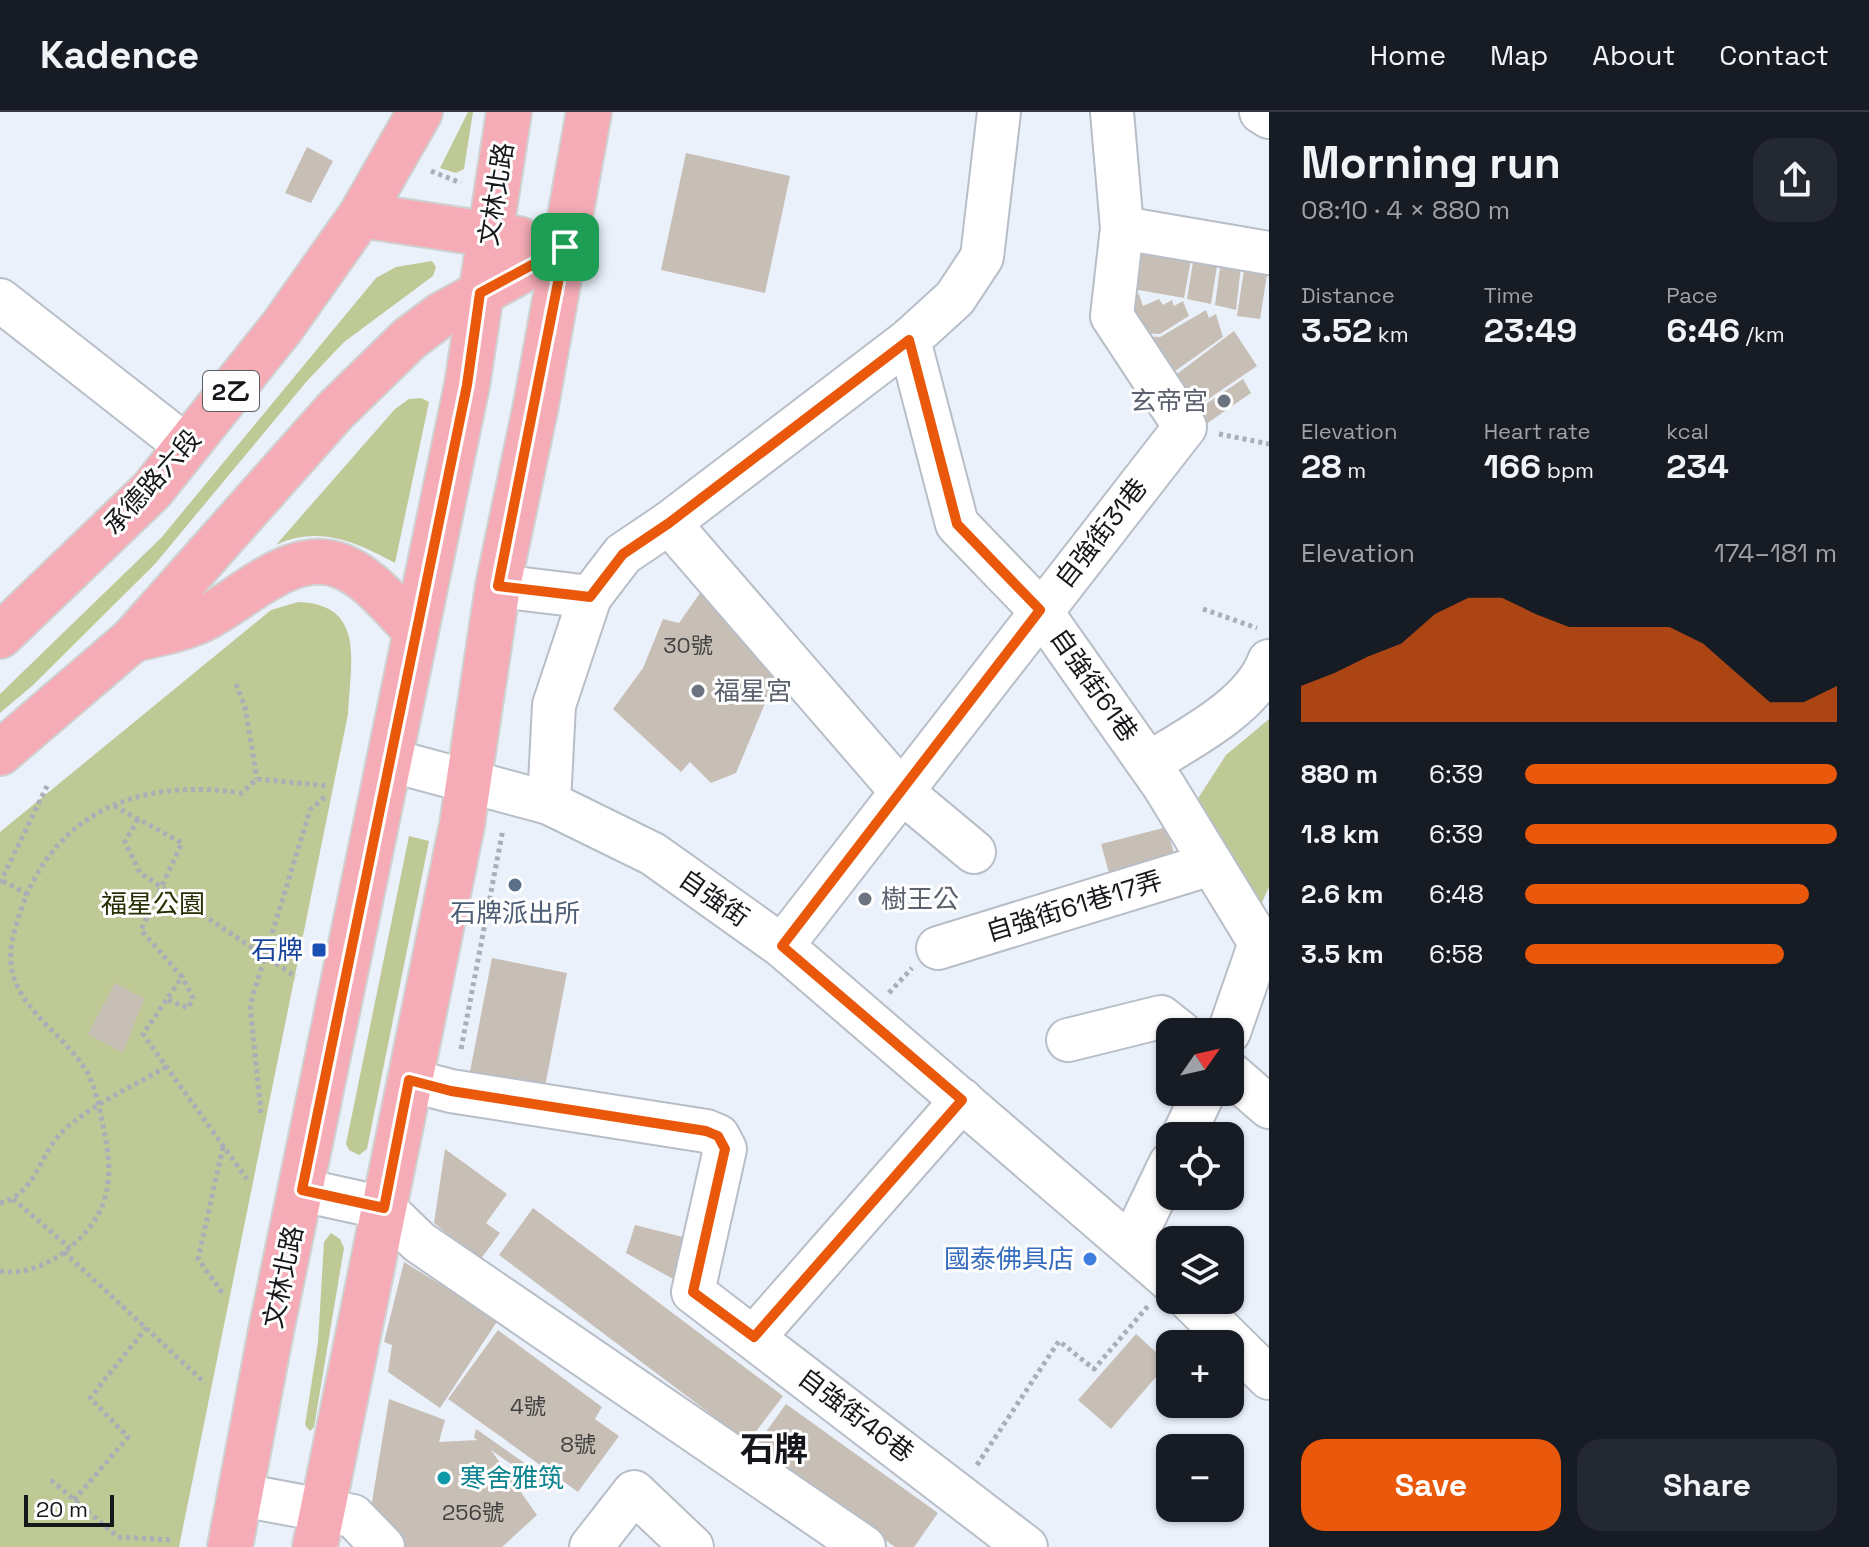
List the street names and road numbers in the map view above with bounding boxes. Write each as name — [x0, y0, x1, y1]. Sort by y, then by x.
street label: 文林北路 — [471, 140, 521, 248]
road number: 2乙 — [203, 371, 259, 411]
street label: 承德路六段 — [96, 422, 208, 542]
street label: 自強街31巷 — [1048, 471, 1154, 595]
street label: 自強街61巷 — [1043, 622, 1145, 748]
street label: 自強街 — [672, 862, 756, 934]
street label: 自強街61巷17弄 — [982, 863, 1166, 949]
street label: 文林北路 — [256, 1223, 310, 1331]
street label: 自強街46巷 — [791, 1360, 921, 1470]

